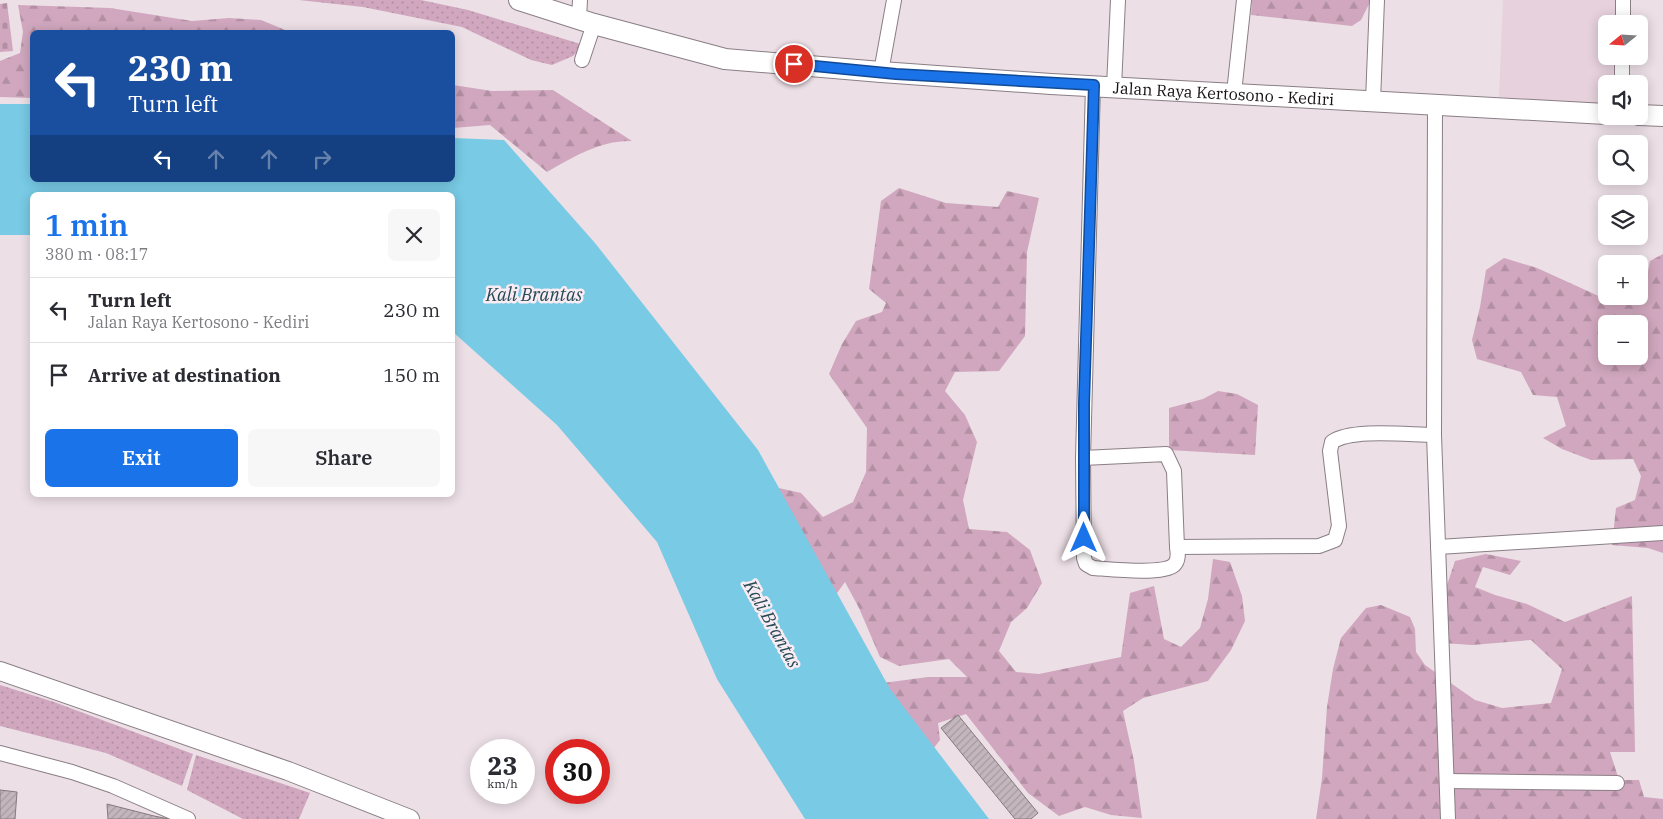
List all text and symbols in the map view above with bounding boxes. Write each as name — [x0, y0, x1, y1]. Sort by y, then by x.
north arrow — [1598, 15, 1648, 65]
map controls — [1598, 15, 1648, 365]
pin — [773, 43, 815, 85]
text: 230 m — [128, 45, 233, 91]
icon: left — [45, 50, 110, 115]
icon: arrive — [780, 50, 808, 78]
button: sound — [1598, 75, 1648, 125]
street label: Jalan Raya Kertosono - Kediri — [1112, 77, 1335, 109]
text: Turn left — [128, 89, 218, 118]
button: search — [1598, 135, 1648, 185]
icon: left — [149, 145, 177, 173]
icon: ahead — [202, 145, 230, 173]
icon: ahead — [255, 145, 283, 173]
icon: right — [308, 145, 336, 173]
button: layers — [1598, 195, 1648, 245]
text: 1 min — [45, 205, 128, 244]
button: close — [388, 209, 440, 261]
text: 380 m · 08:17 — [45, 244, 148, 264]
button: + — [1598, 255, 1648, 305]
water label: Kali Brantas — [485, 283, 583, 306]
text: Turn left — [88, 288, 171, 312]
icon: left — [45, 296, 73, 324]
text: 230 m — [383, 298, 440, 322]
text: Jalan Raya Kertosono - Kediri — [88, 312, 309, 332]
button: − — [1598, 315, 1648, 365]
icon: arrive — [45, 361, 73, 389]
text: Arrive at destination — [88, 363, 281, 387]
text: 150 m — [383, 363, 440, 387]
button: Exit — [45, 429, 238, 487]
button: Share — [248, 429, 440, 487]
position arrow — [1057, 511, 1109, 563]
water label: Kali Brantas — [738, 575, 806, 672]
speed limit sign: 30 — [545, 739, 610, 804]
text: 23 — [487, 749, 518, 782]
text: km/h — [487, 776, 518, 791]

